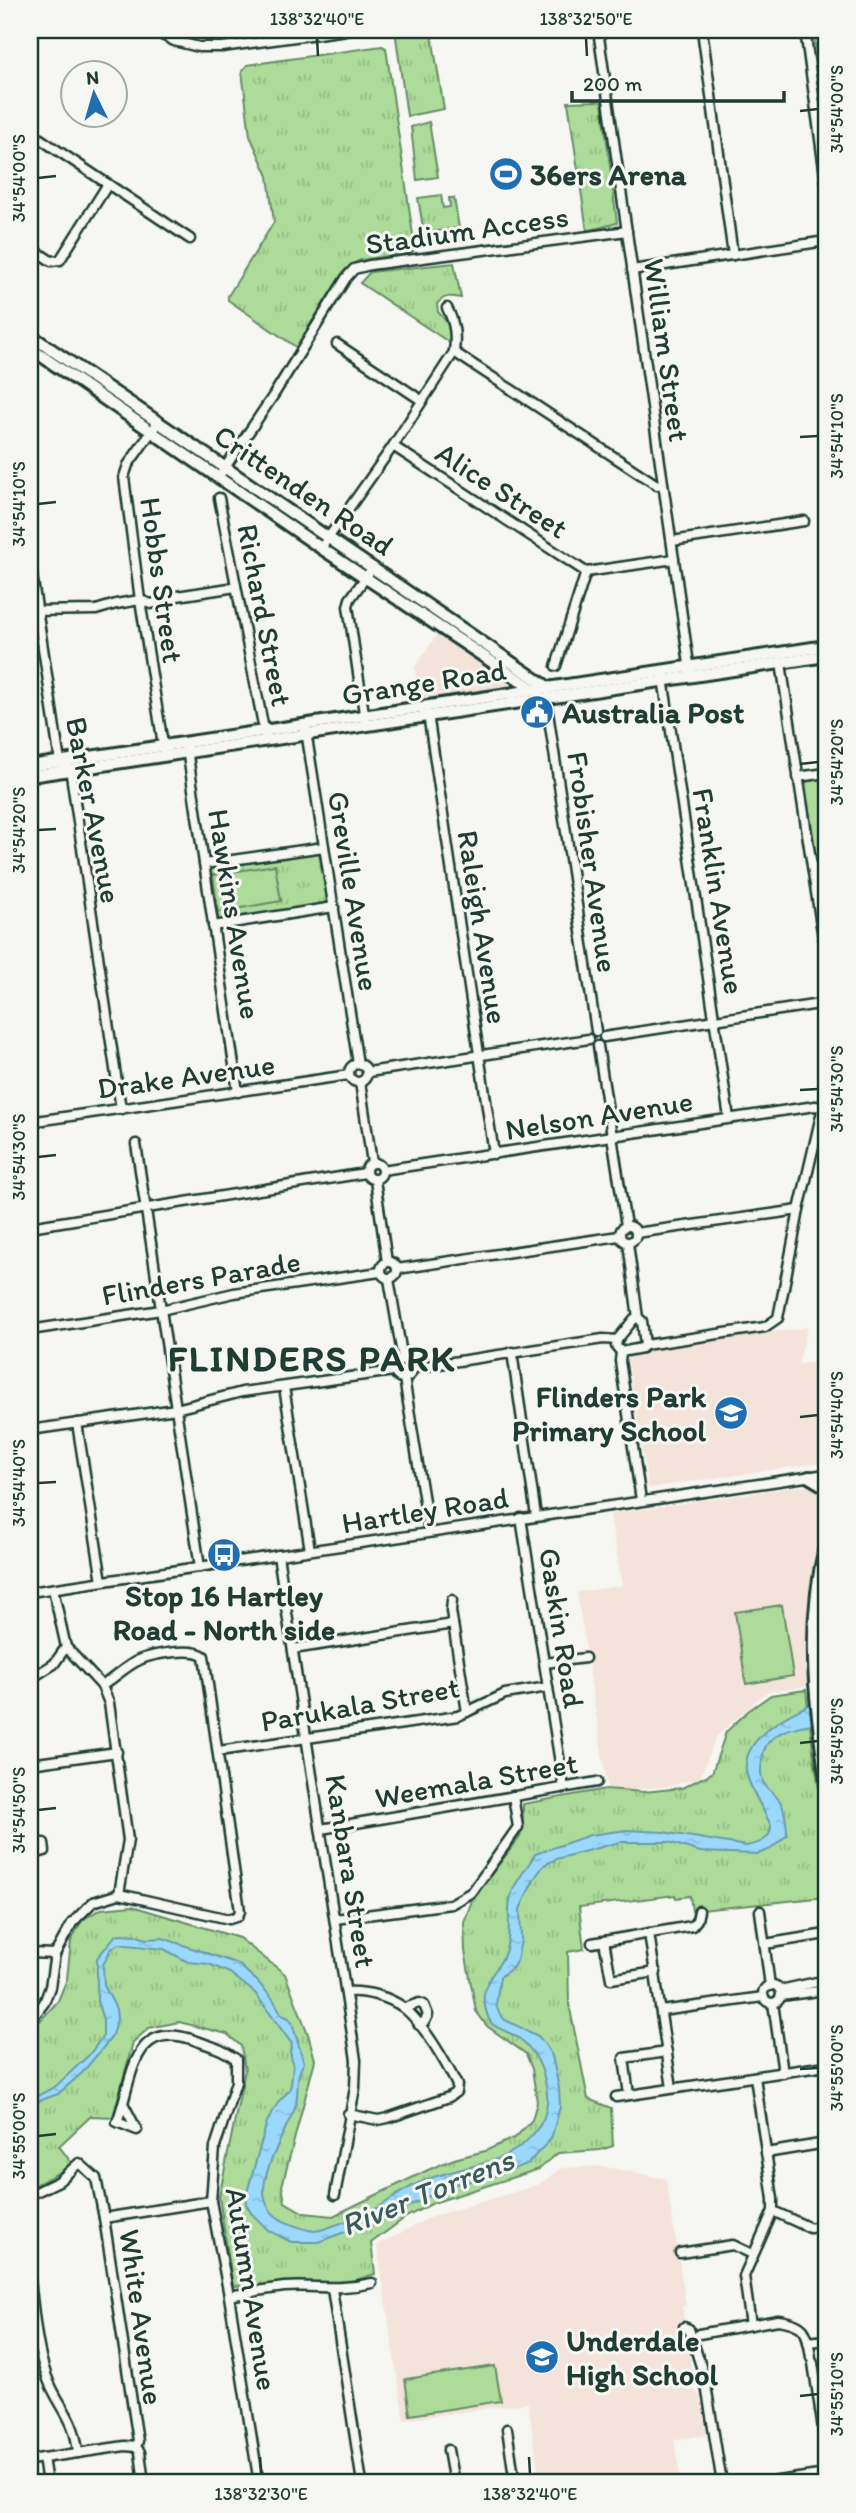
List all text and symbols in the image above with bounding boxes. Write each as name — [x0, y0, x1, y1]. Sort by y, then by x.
text: 138°32'40"E — [270, 8, 364, 30]
text: 138°32'50"E — [539, 8, 633, 30]
north arrow — [60, 60, 130, 130]
scale bar — [572, 60, 784, 104]
text: 34°54'00"S — [826, 65, 848, 153]
text: N — [85, 66, 100, 90]
text: 200 m — [583, 71, 643, 96]
text: 34°54'00"S — [8, 134, 30, 222]
sports icon: 36ers Arena — [487, 155, 525, 193]
place label: 36ers Arena — [530, 156, 687, 193]
street label: Stadium Access — [363, 197, 571, 263]
street label: William Street — [636, 256, 698, 444]
text: 34°54'10"S — [826, 393, 848, 479]
street label: Crittenden Road — [207, 416, 401, 564]
street label: Alice Street — [429, 434, 575, 546]
text: 34°54'10"S — [8, 461, 30, 547]
street label: Hobbs Street — [132, 495, 192, 665]
street label: Richard Street — [229, 521, 301, 709]
street label: Grange Road — [339, 651, 509, 713]
public building icon: Australia Post — [518, 693, 556, 731]
place label: Australia Post — [561, 694, 744, 731]
street label: Barker Avenue — [58, 714, 130, 906]
text: 34°54'20"S — [826, 719, 848, 805]
street label: Frobisher Avenue — [559, 749, 627, 975]
street label: Franklin Avenue — [684, 785, 754, 997]
text: 34°54'20"S — [8, 787, 30, 873]
street label: Greville Avenue — [320, 788, 388, 994]
street label: Hawkins Avenue — [200, 806, 270, 1022]
street label: Raleigh Avenue — [449, 827, 517, 1027]
street label: Drake Avenue — [95, 1045, 277, 1107]
text: 34°54'30"S — [826, 1045, 848, 1133]
street label: Nelson Avenue — [503, 1082, 695, 1148]
text: 34°54'30"S — [8, 1113, 30, 1201]
street label: Flinders Parade — [99, 1242, 303, 1314]
district label: FLINDERS PARK — [168, 1336, 456, 1380]
text: 34°54'40"S — [826, 1371, 848, 1459]
place label: Flinders Park Primary School — [512, 1378, 707, 1449]
school or university icon: Flinders Park Primary School — [712, 1394, 750, 1432]
text: 34°54'40"S — [8, 1439, 30, 1527]
street label: Hartley Road — [339, 1479, 511, 1541]
bus stop icon: Stop 16 Hartley Road - North side — [205, 1536, 243, 1574]
street label: Gaskin Road — [531, 1545, 593, 1711]
place label: Stop 16 Hartley Road - North side — [113, 1577, 335, 1648]
street label: Parukala Street — [258, 1668, 462, 1740]
text: 34°54'50"S — [826, 1698, 848, 1784]
street label: Weemala Street — [372, 1744, 580, 1816]
text: 34°54'50"S — [8, 1767, 30, 1853]
street label: Kanbara Street — [317, 1771, 385, 1971]
text: 34°55'00"S — [826, 2024, 848, 2112]
text: 34°55'00"S — [8, 2092, 30, 2180]
water label: River Torrens — [335, 2139, 520, 2244]
street label: Autumn Avenue — [218, 2185, 286, 2393]
street label: White Avenue — [111, 2227, 173, 2407]
place label: Underdale High School — [566, 2322, 719, 2393]
school or university icon: Underdale High School — [523, 2338, 561, 2376]
text: 34°55'10"S — [826, 2352, 848, 2436]
text: 138°32'30"E — [214, 2483, 308, 2505]
text: 138°32'40"E — [483, 2483, 577, 2505]

